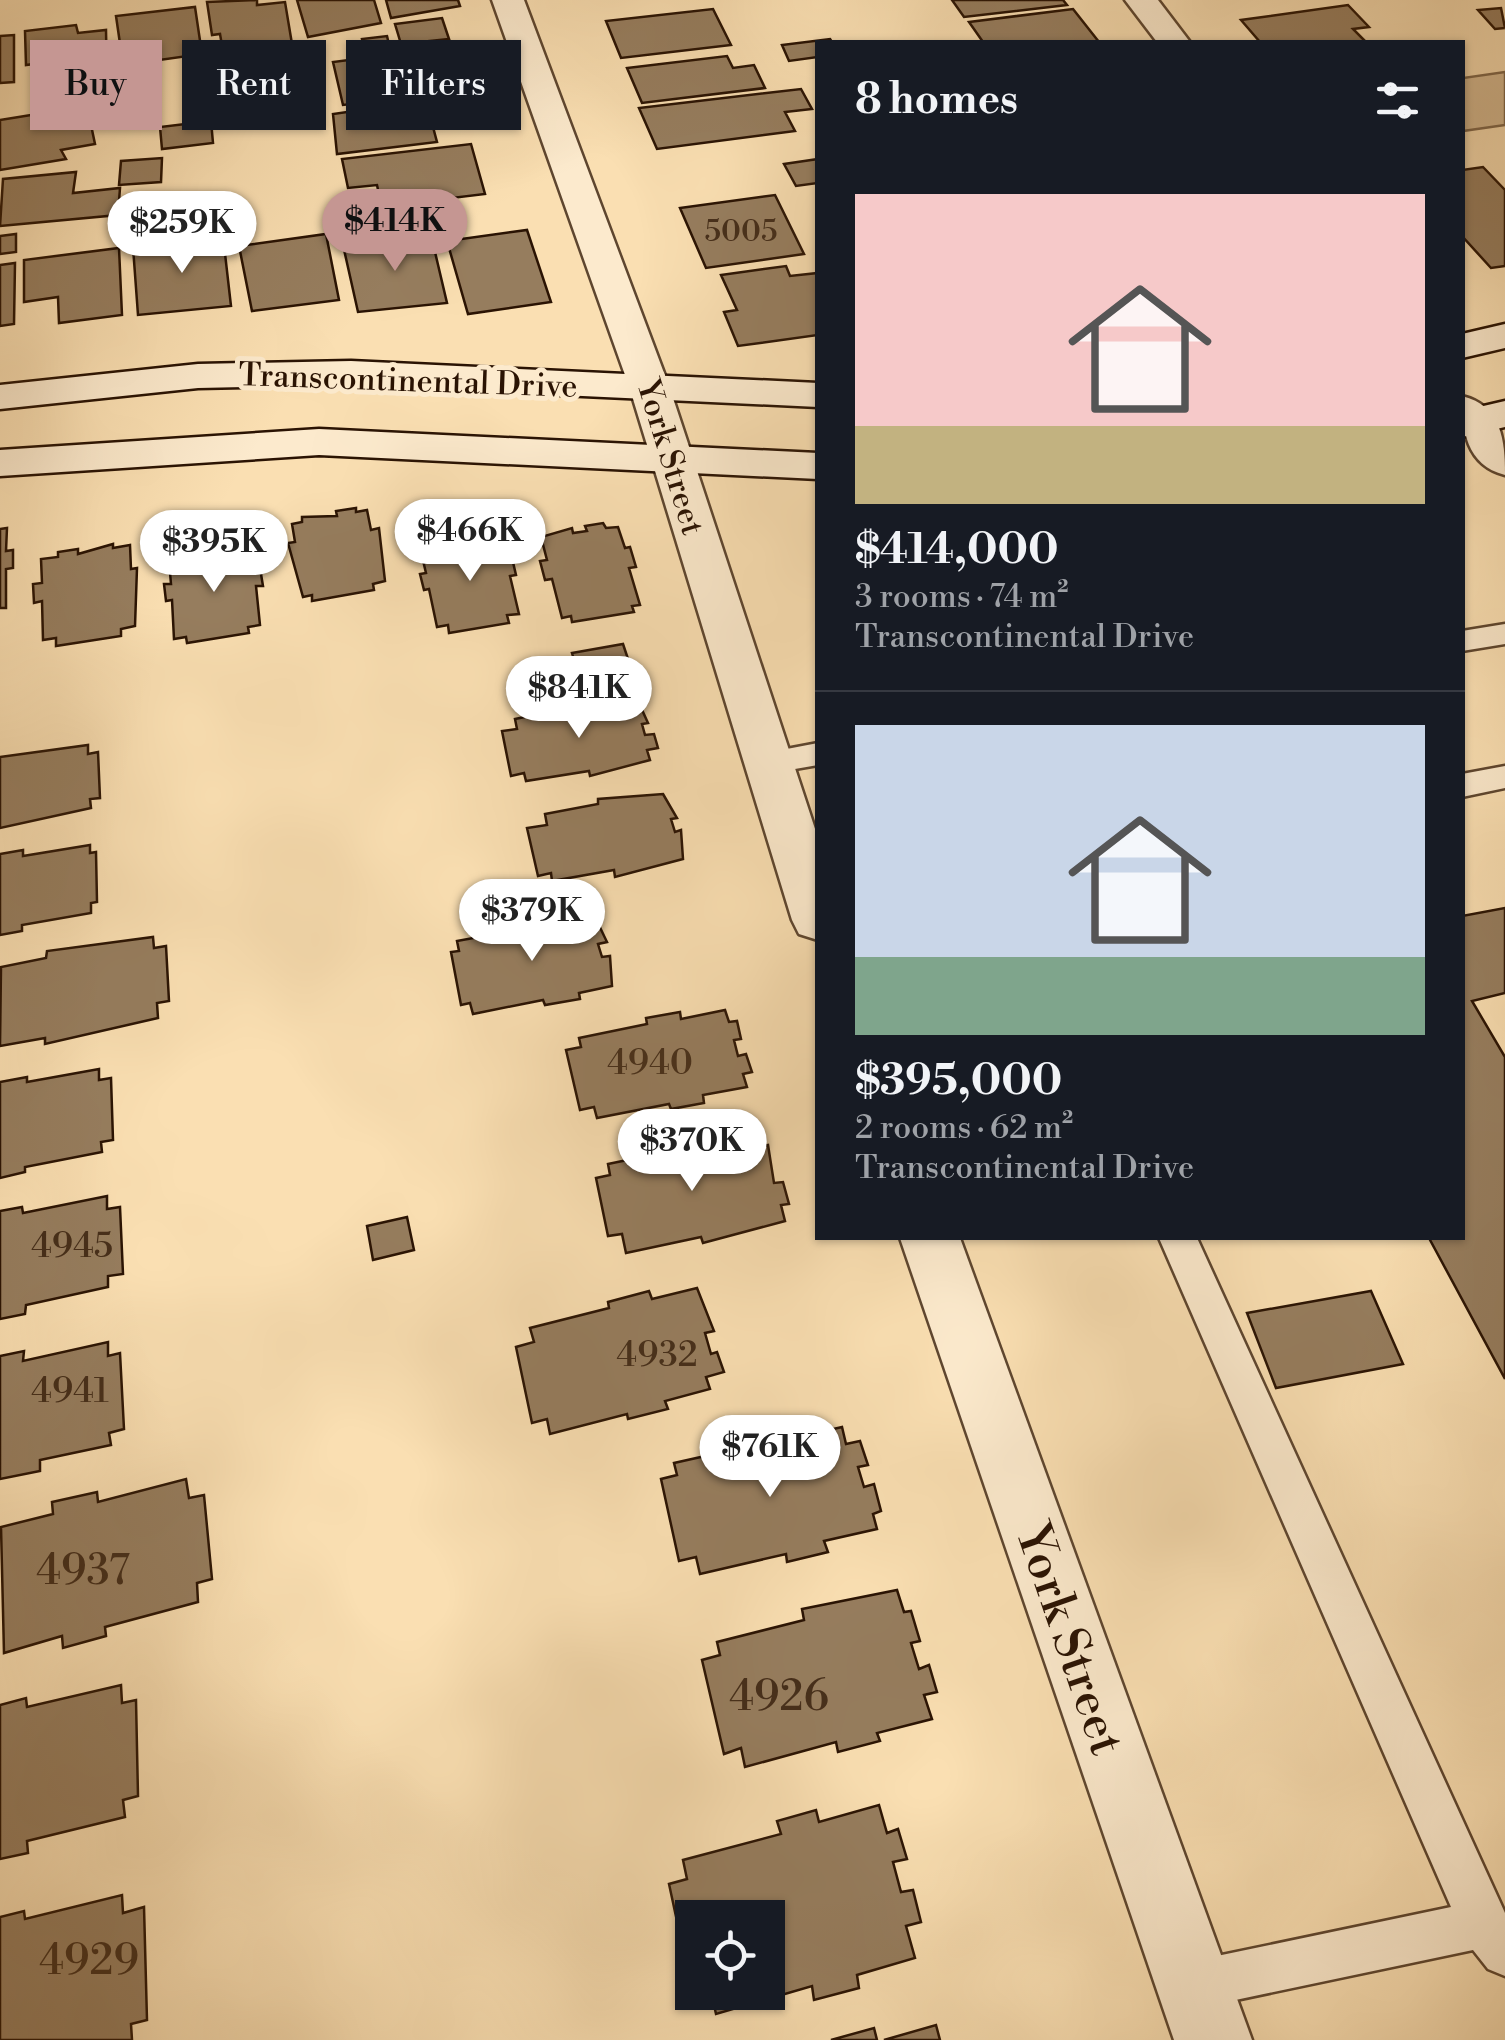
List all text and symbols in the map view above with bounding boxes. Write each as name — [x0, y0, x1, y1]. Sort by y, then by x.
chip: Buy — [30, 40, 162, 130]
chip: Rent — [182, 40, 326, 130]
chip: Filters — [346, 40, 521, 130]
icon: filters — [1370, 73, 1425, 128]
text: 8 homes — [855, 74, 1018, 127]
pin: $414K — [325, 189, 465, 274]
pin: $259K — [112, 191, 252, 276]
text: $414K — [344, 201, 446, 241]
text: $259K — [130, 203, 234, 243]
house number: 5005 — [705, 213, 777, 251]
icon: home — [1050, 259, 1230, 439]
street label: Transcontinental Drive — [238, 355, 578, 407]
street label: York Street — [627, 373, 713, 540]
pin: $466K — [400, 499, 540, 584]
pin: $395K — [144, 510, 284, 595]
text: $466K — [417, 511, 523, 551]
text: $395K — [162, 522, 266, 562]
text: $414,000 — [855, 524, 1059, 577]
text: 3 rooms · 74 m² — [855, 577, 1068, 617]
text: Transcontinental Drive — [855, 617, 1194, 657]
pin: $841K — [509, 656, 649, 741]
text: $841K — [528, 668, 630, 708]
icon: home — [1050, 790, 1230, 970]
pin: $379K — [462, 879, 602, 964]
text: $379K — [481, 891, 583, 931]
house number: 4940 — [607, 1042, 693, 1085]
text: $395,000 — [855, 1055, 1062, 1108]
text: 2 rooms · 62 m² — [855, 1108, 1073, 1148]
pin: $370K — [622, 1109, 762, 1194]
text: $370K — [640, 1121, 744, 1161]
text: Transcontinental Drive — [855, 1148, 1194, 1188]
house number: 4945 — [31, 1225, 113, 1268]
house number: 4932 — [616, 1334, 698, 1377]
house number: 4941 — [31, 1370, 109, 1413]
pin: $761K — [700, 1415, 840, 1500]
text: $761K — [721, 1427, 819, 1467]
street label: York Street — [1000, 1514, 1136, 1763]
house number: 4937 — [36, 1545, 130, 1598]
house number: 4926 — [729, 1671, 829, 1724]
map controls — [675, 1900, 785, 2010]
button: locate — [675, 1900, 785, 2010]
house number: 4929 — [39, 1935, 139, 1988]

